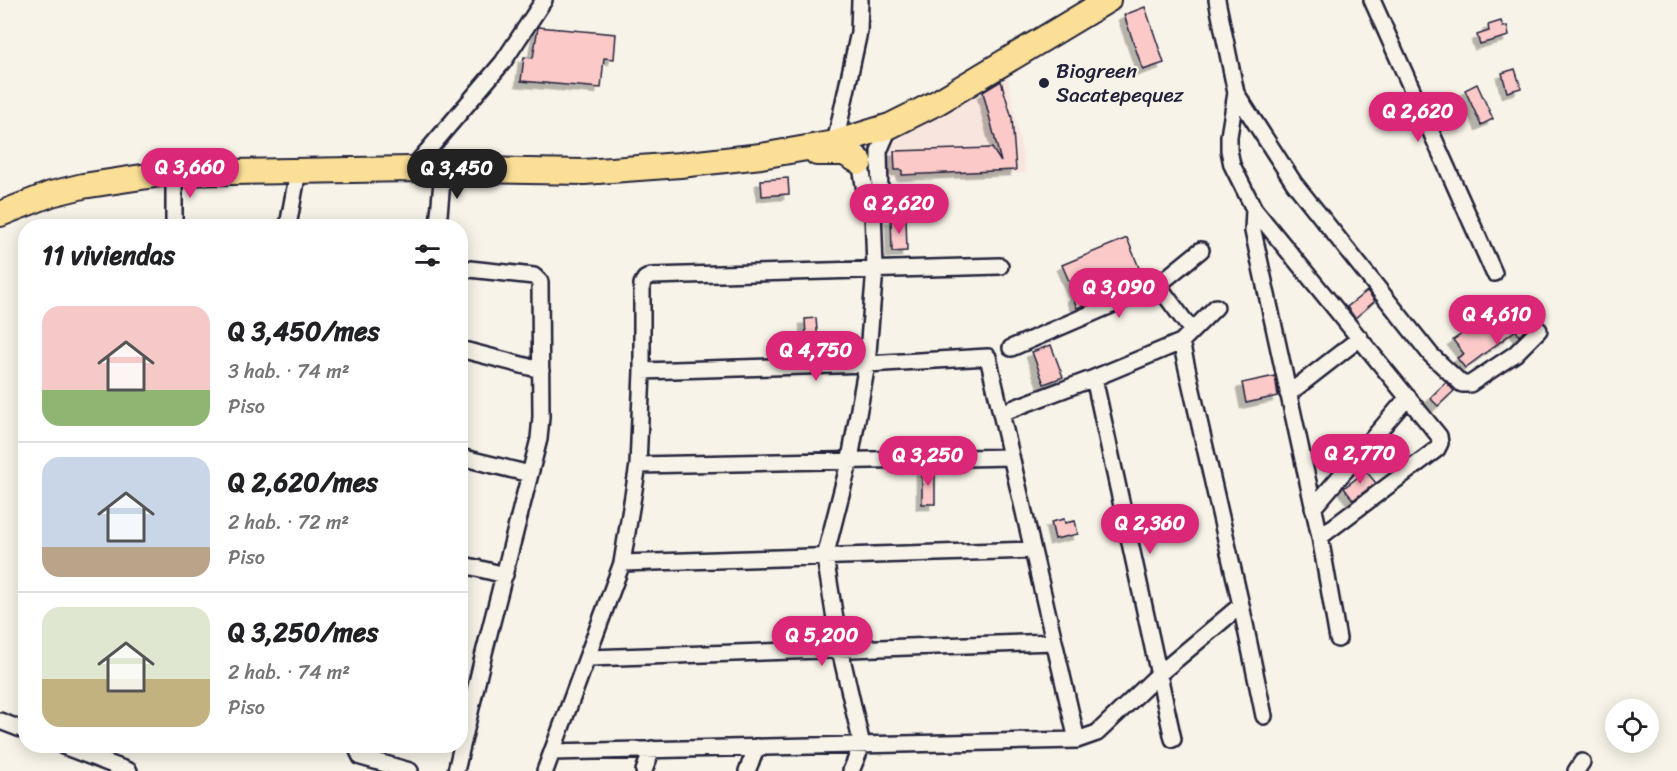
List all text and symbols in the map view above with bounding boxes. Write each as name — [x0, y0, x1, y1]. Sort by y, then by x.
place label: Biogreen Sacatepequez — [1056, 52, 1185, 114]
marker: Biogreen Sacatepequez — [1037, 76, 1051, 90]
pin: Q 2,620 — [1363, 92, 1473, 143]
text: Q 2,620 — [1383, 94, 1453, 129]
pin: Q 3,660 — [135, 148, 245, 199]
pin: Q 3,450 — [402, 149, 512, 200]
text: Q 3,660 — [155, 150, 225, 185]
text: Q 3,450 — [421, 151, 493, 186]
pin: Q 2,620 — [844, 184, 954, 235]
text: Q 2,620 — [864, 186, 934, 221]
text: 11 viviendas — [42, 232, 175, 278]
icon: filters — [411, 239, 444, 272]
pin: Q 3,090 — [1064, 268, 1174, 319]
text: Q 3,090 — [1083, 270, 1155, 305]
pin: Q 4,610 — [1442, 295, 1552, 346]
text: Q 4,610 — [1463, 297, 1531, 332]
text: Q 3,450/mes — [228, 308, 380, 354]
icon: home — [90, 330, 162, 402]
pin: Q 4,750 — [761, 331, 871, 382]
text: Q 4,750 — [780, 333, 852, 368]
text: 3 hab. · 74 m² — [228, 354, 350, 389]
text: Piso — [228, 389, 265, 424]
pin: Q 2,770 — [1305, 434, 1415, 485]
pin: Q 3,250 — [873, 436, 983, 487]
text: Q 2,770 — [1325, 436, 1395, 471]
text: Q 3,250 — [893, 438, 963, 473]
text: Q 2,620/mes — [228, 459, 378, 505]
icon: home — [90, 481, 162, 553]
pin: Q 2,360 — [1095, 504, 1205, 555]
text: 2 hab. · 72 m² — [228, 505, 349, 540]
text: Q 2,360 — [1115, 506, 1185, 541]
text: Piso — [228, 540, 265, 575]
text: Q 3,250/mes — [228, 609, 378, 655]
pin: Q 5,200 — [767, 616, 877, 667]
text: Q 5,200 — [786, 618, 858, 653]
icon: home — [90, 631, 162, 703]
text: 2 hab. · 74 m² — [228, 655, 350, 690]
text: Piso — [228, 690, 265, 725]
map controls — [1605, 699, 1659, 753]
button: locate — [1605, 699, 1659, 753]

